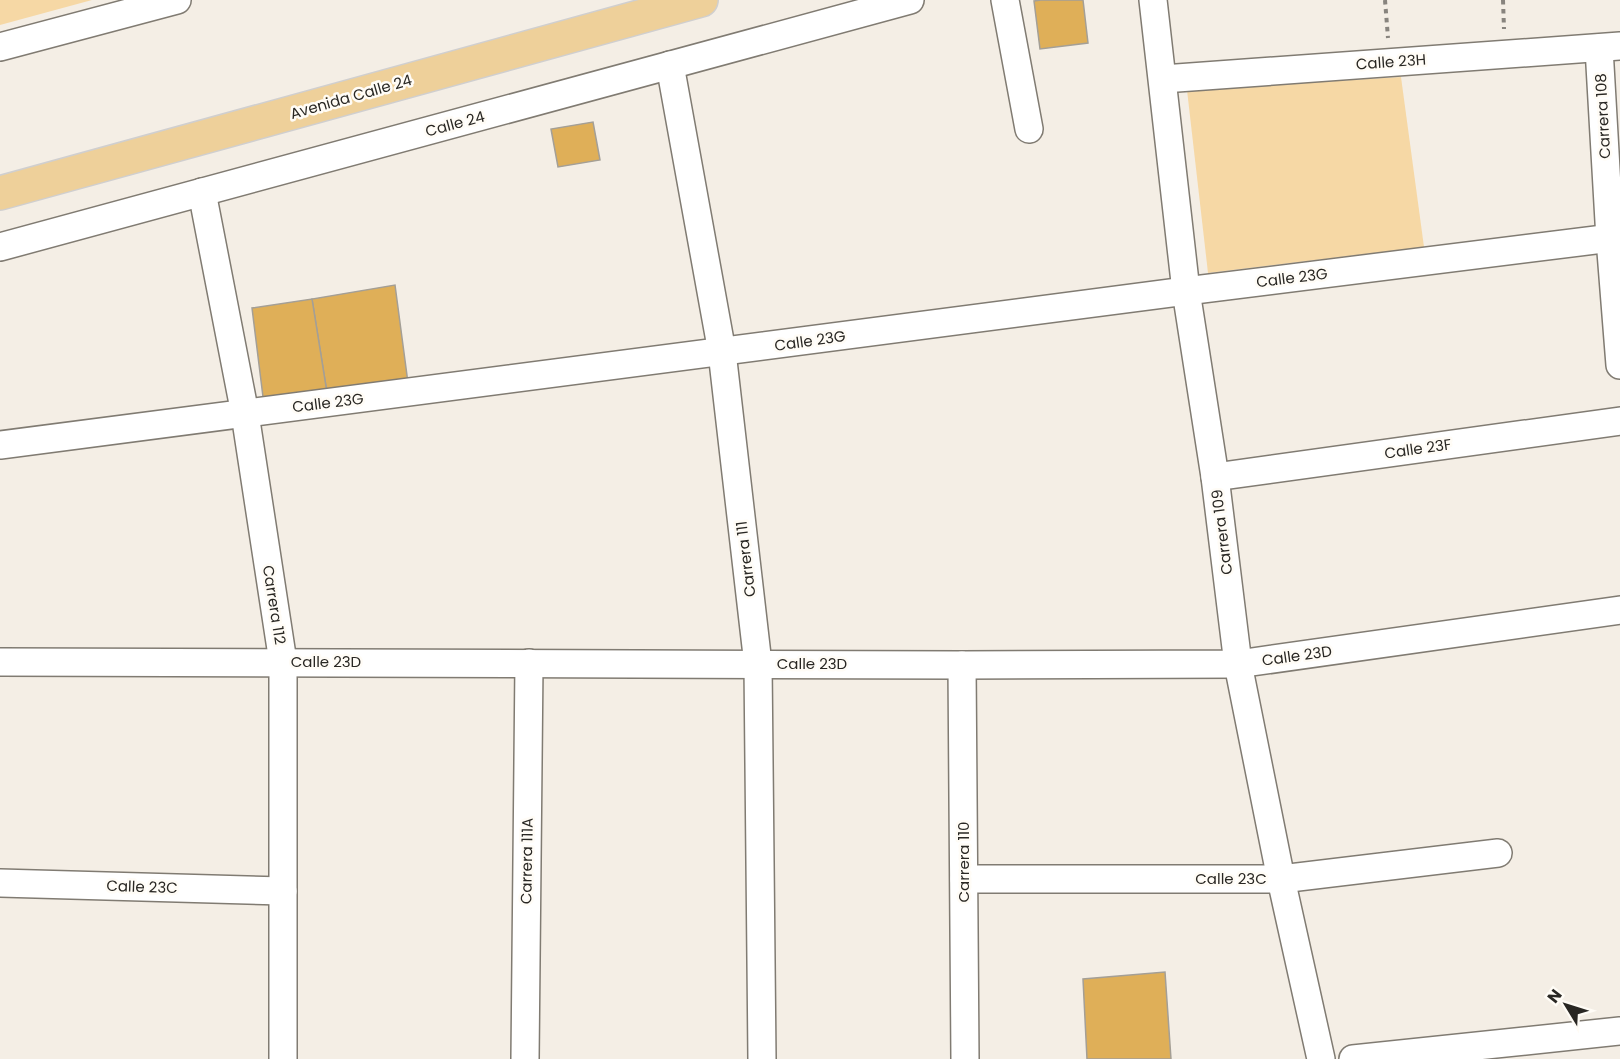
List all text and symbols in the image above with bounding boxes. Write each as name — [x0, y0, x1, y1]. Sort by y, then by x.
street label: Calle 23H — [1355, 49, 1427, 74]
street label: Avenida Calle 24 — [287, 69, 414, 124]
street label: Carrera 108 — [1590, 73, 1615, 159]
street label: Calle 24 — [423, 106, 487, 141]
street label: Calle 23G — [1255, 263, 1329, 292]
street label: Calle 23G — [773, 325, 847, 356]
street label: Calle 23G — [291, 388, 365, 417]
street label: Calle 23F — [1383, 433, 1453, 464]
street label: Carrera 109 — [1206, 488, 1237, 576]
street label: Carrera 111 — [730, 520, 761, 598]
street label: Carrera 112 — [258, 564, 291, 646]
street label: Calle 23D — [1261, 640, 1333, 671]
street label: Calle 23D — [291, 651, 361, 672]
street label: Calle 23D — [777, 653, 847, 674]
street label: Carrera 111A — [515, 818, 538, 904]
street label: Carrera 110 — [953, 822, 974, 902]
street label: Calle 23C — [1195, 868, 1267, 889]
street label: Calle 23C — [106, 875, 178, 898]
north arrow — [1536, 975, 1596, 1035]
text: N — [1542, 984, 1567, 1008]

